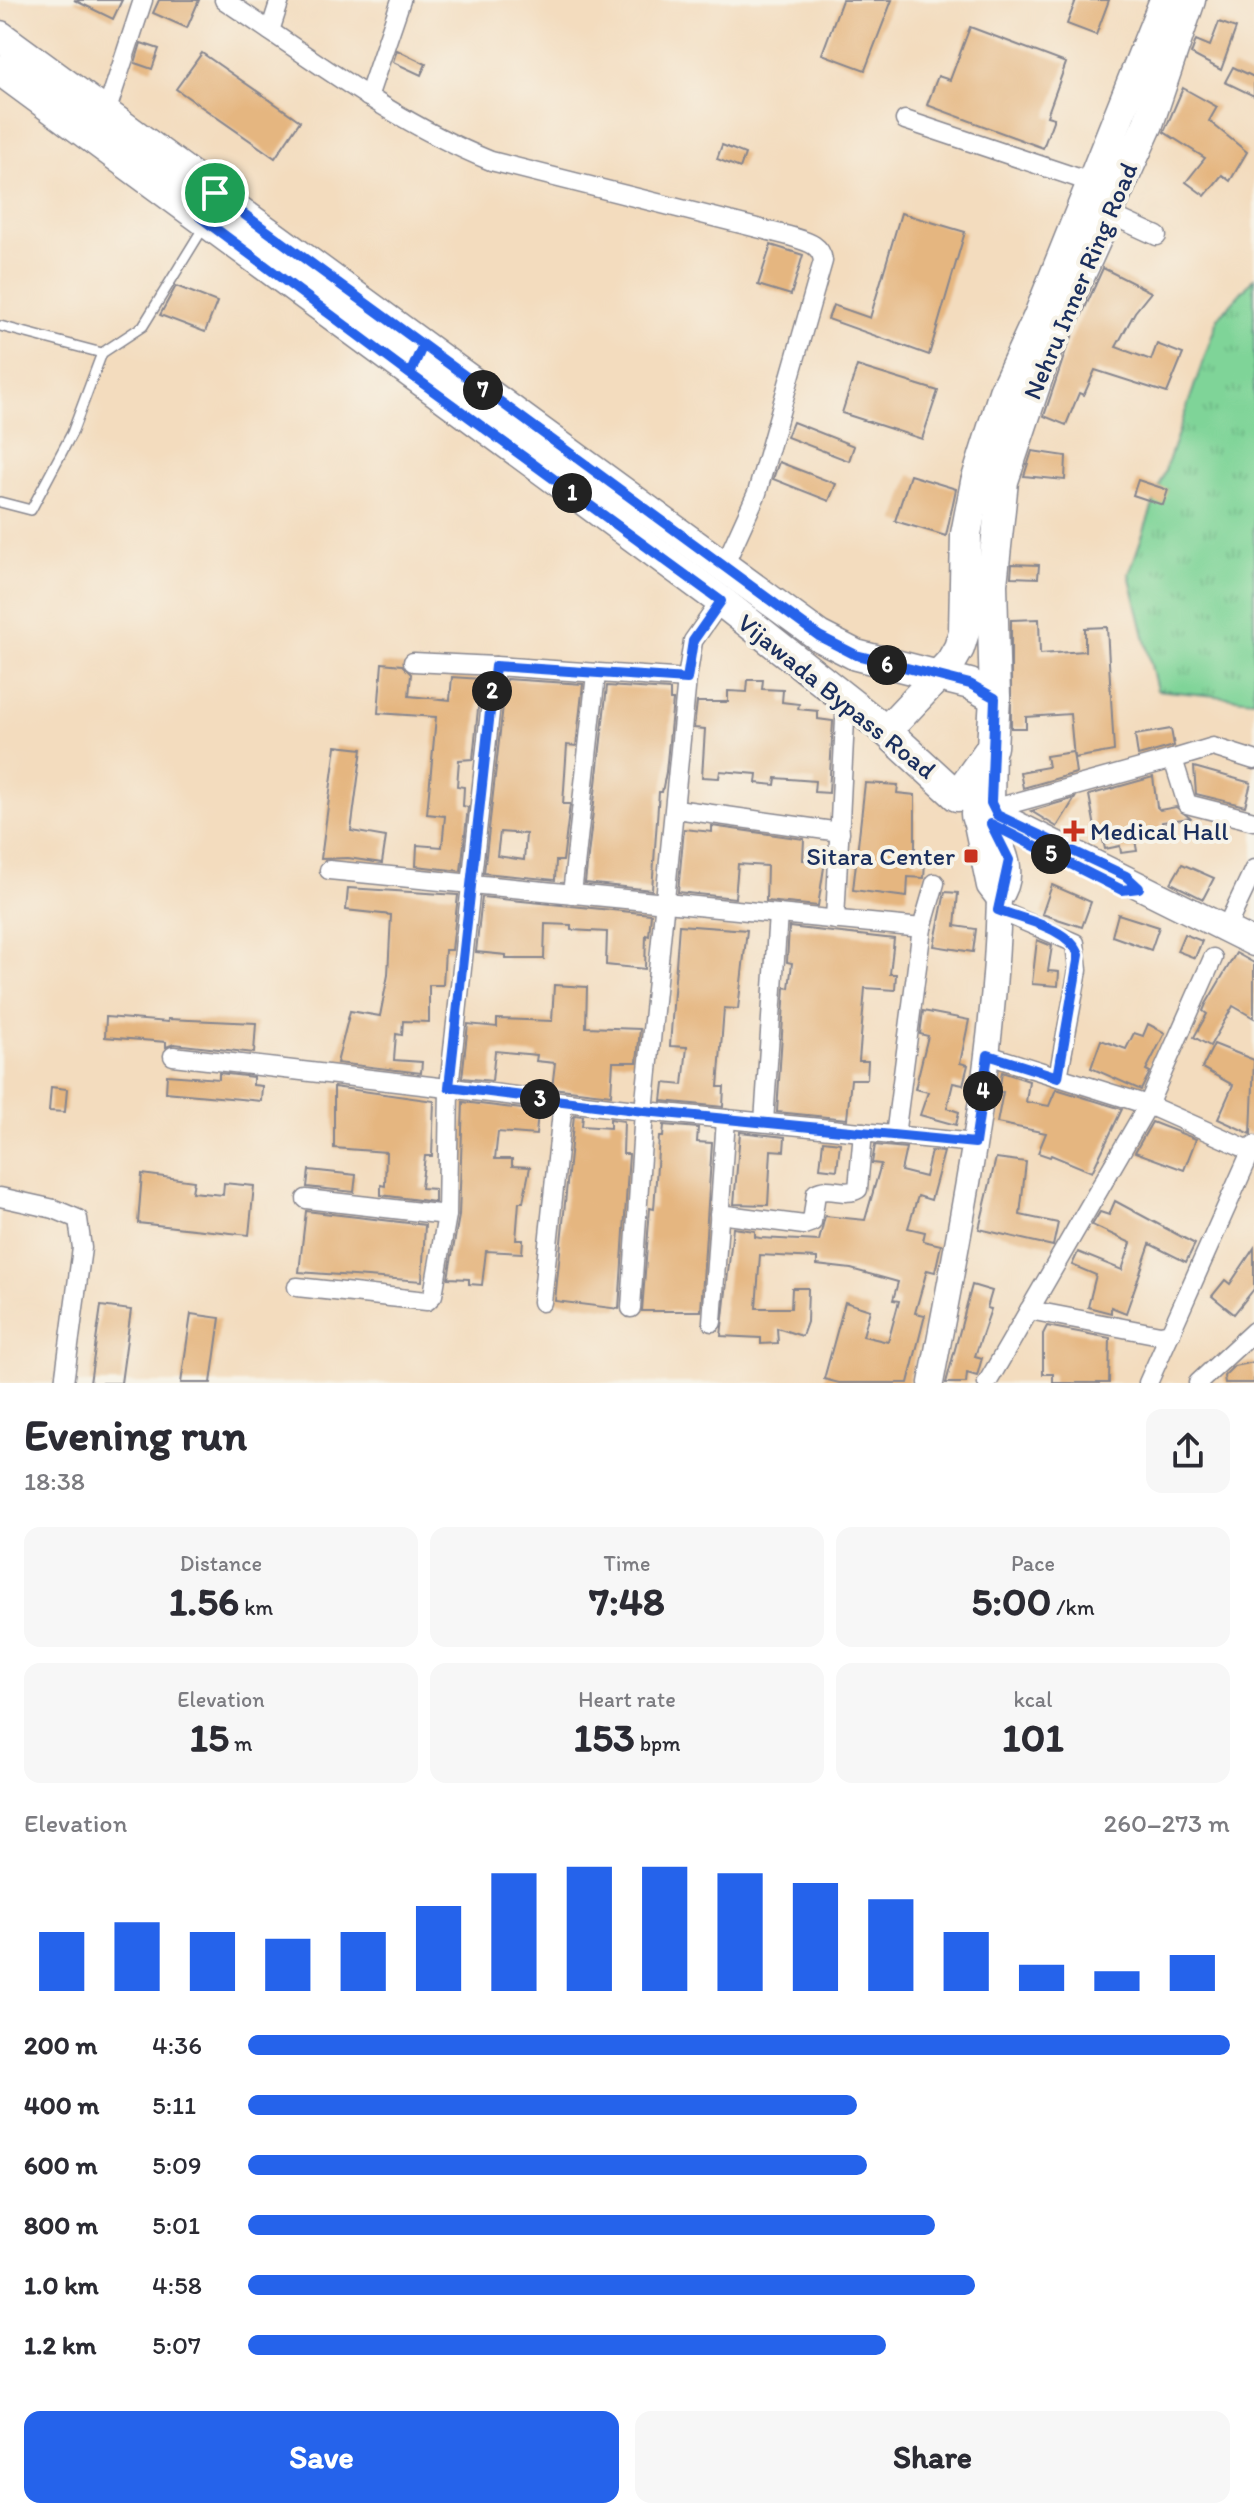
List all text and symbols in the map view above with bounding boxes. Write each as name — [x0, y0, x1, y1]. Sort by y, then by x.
street label: Nehru Inner Ring Road — [1016, 158, 1144, 404]
pin — [181, 159, 249, 227]
icon: arrive — [193, 171, 237, 215]
pin: 7 — [463, 370, 503, 410]
text: 7 — [478, 376, 488, 403]
pin: 1 — [552, 473, 592, 513]
text: 1 — [567, 479, 577, 506]
street label: Vijawada Bypass Road — [731, 606, 943, 786]
pin: 6 — [867, 645, 907, 685]
text: 6 — [881, 651, 893, 678]
pin: 2 — [472, 671, 512, 711]
text: 2 — [486, 677, 498, 704]
place label: Medical Hall — [1090, 815, 1229, 847]
marker: Medical Hall — [1065, 822, 1083, 840]
pin: 5 — [1031, 834, 1071, 874]
place label: Sitara Center — [806, 840, 955, 872]
text: 5 — [1045, 840, 1057, 867]
marker: Sitara Center — [962, 847, 980, 865]
pin: 4 — [963, 1071, 1003, 1111]
text: 4 — [976, 1077, 990, 1104]
pin: 3 — [520, 1079, 560, 1119]
text: 3 — [534, 1085, 546, 1112]
text: Evening run — [24, 1408, 247, 1461]
button: share — [1146, 1409, 1230, 1493]
text: 18:38 — [24, 1465, 85, 1497]
text: Distance — [180, 1550, 262, 1577]
text: Time — [604, 1550, 650, 1577]
text: Pace — [1011, 1550, 1055, 1577]
text: 1.56 — [169, 1577, 239, 1625]
text: 7:48 — [589, 1577, 665, 1625]
text: 5:00 — [971, 1577, 1051, 1625]
text: km — [239, 1594, 273, 1621]
text: /km — [1051, 1594, 1095, 1621]
text: Elevation — [177, 1686, 265, 1713]
text: Heart rate — [578, 1686, 676, 1713]
text: kcal — [1013, 1686, 1053, 1713]
text: 15 — [189, 1713, 229, 1761]
text: 153 — [573, 1713, 635, 1761]
text: 101 — [1002, 1713, 1064, 1761]
text: m — [229, 1730, 253, 1757]
text: bpm — [635, 1730, 681, 1757]
text: Elevation — [24, 1807, 127, 1839]
text: 260–273 m — [1104, 1807, 1230, 1839]
text: 200 m — [24, 2029, 97, 2061]
text: 4:36 — [152, 2029, 202, 2061]
text: 400 m — [24, 2089, 99, 2121]
text: 5:11 — [152, 2089, 196, 2121]
text: 600 m — [24, 2149, 98, 2181]
text: 5:09 — [152, 2149, 202, 2181]
text: 800 m — [24, 2209, 98, 2241]
text: 5:01 — [152, 2209, 200, 2241]
text: 1.0 km — [24, 2269, 99, 2301]
text: 4:58 — [152, 2269, 202, 2301]
text: 1.2 km — [24, 2329, 96, 2361]
text: 5:07 — [152, 2329, 201, 2361]
button: Save — [24, 2411, 619, 2503]
button: Share — [635, 2411, 1230, 2503]

